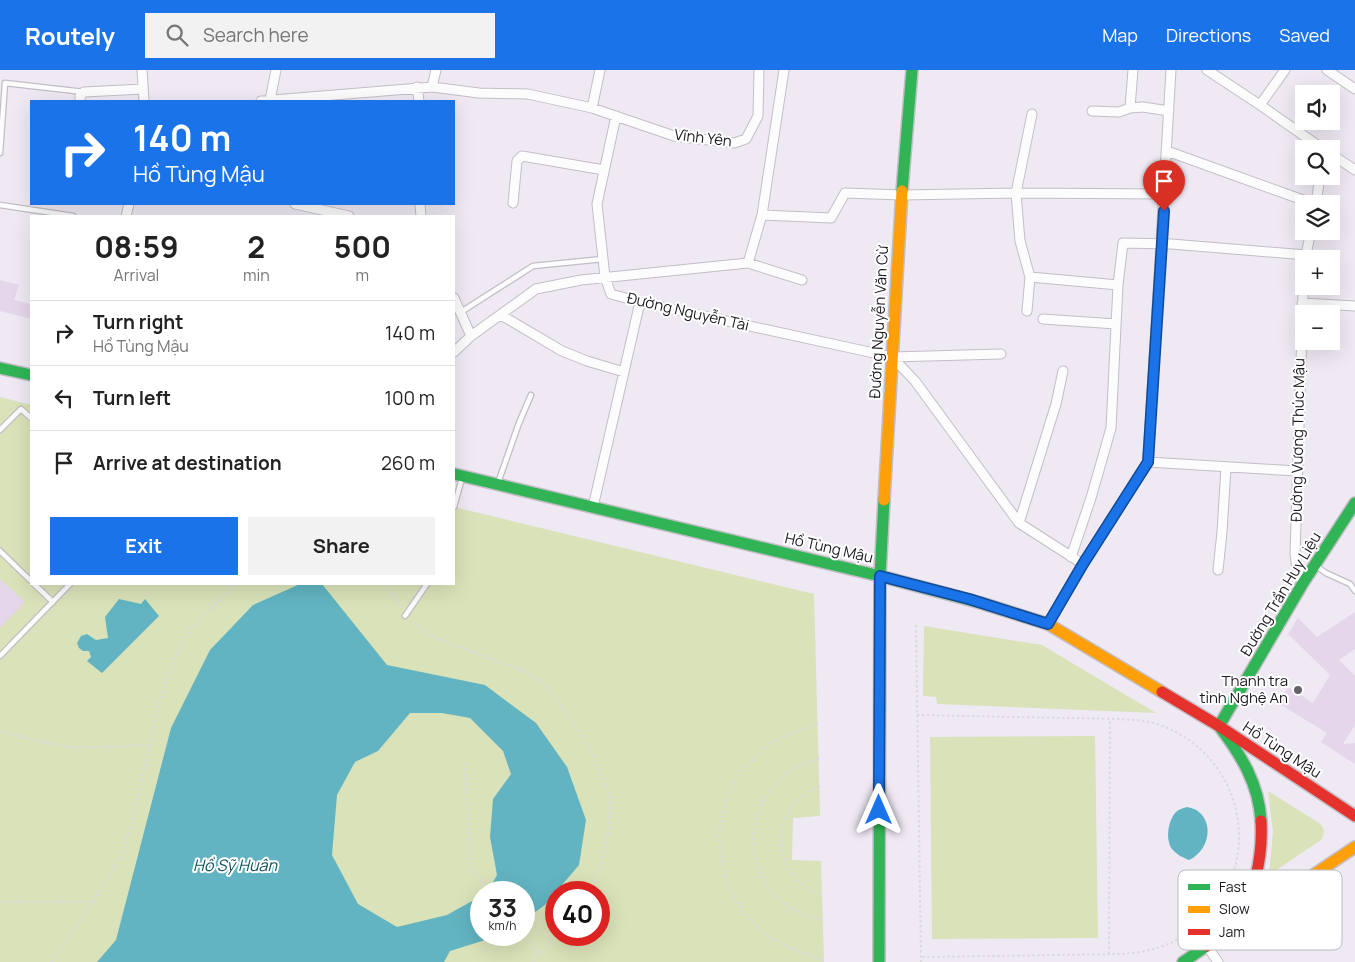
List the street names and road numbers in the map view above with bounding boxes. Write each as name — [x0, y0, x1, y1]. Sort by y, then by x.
street label: Vĩnh Yên — [673, 124, 733, 151]
street label: Đường Nguyễn Văn Cừ — [864, 244, 893, 399]
street label: Đường Nguyễn Tài — [625, 287, 751, 336]
street label: Đường Vương Thúc Mậu — [1286, 358, 1309, 522]
street label: Hồ Tùng Mậu — [783, 527, 875, 568]
street label: Đường Trần Huy Liệu — [1235, 528, 1326, 660]
street label: Hồ Tùng Mậu — [1239, 716, 1326, 783]

